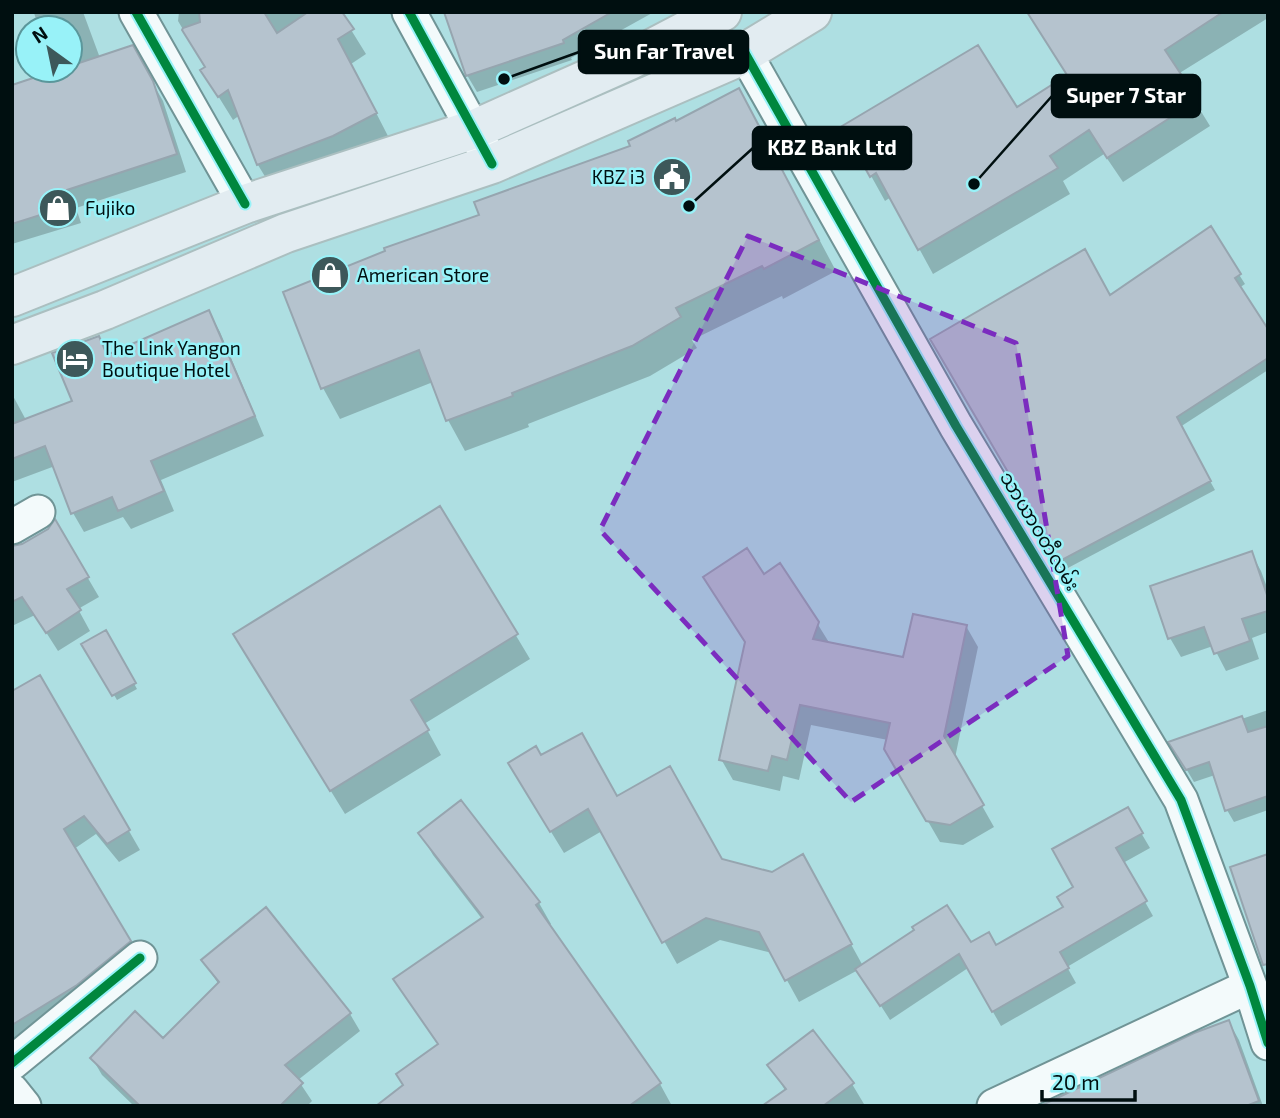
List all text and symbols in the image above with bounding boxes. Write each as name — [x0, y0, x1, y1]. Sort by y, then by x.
north arrow — [14, 14, 84, 84]
text: N — [27, 21, 51, 48]
callout: Sun Far Travel — [579, 31, 748, 73]
text: Sun Far Travel — [594, 38, 734, 63]
callout: Super 7 Star — [1052, 75, 1200, 117]
text: Super 7 Star — [1066, 82, 1186, 107]
callout: KBZ Bank Ltd — [753, 127, 911, 169]
text: KBZ Bank Ltd — [767, 134, 897, 159]
public building icon: KBZ i3 — [651, 156, 693, 198]
place label: KBZ i3 — [592, 165, 645, 188]
shop icon: Fujiko — [37, 187, 79, 229]
place label: Fujiko — [85, 196, 135, 219]
shop icon: American Store — [309, 254, 351, 296]
place label: American Store — [357, 263, 489, 286]
place label: The Link Yangon Boutique Hotel — [102, 336, 241, 381]
hotel icon: The Link Yangon Boutique Hotel — [54, 338, 96, 380]
street label: သာယာဝတီလမ်း — [996, 466, 1087, 595]
scale bar — [1042, 1058, 1135, 1102]
text: 20 m — [1052, 1069, 1100, 1094]

